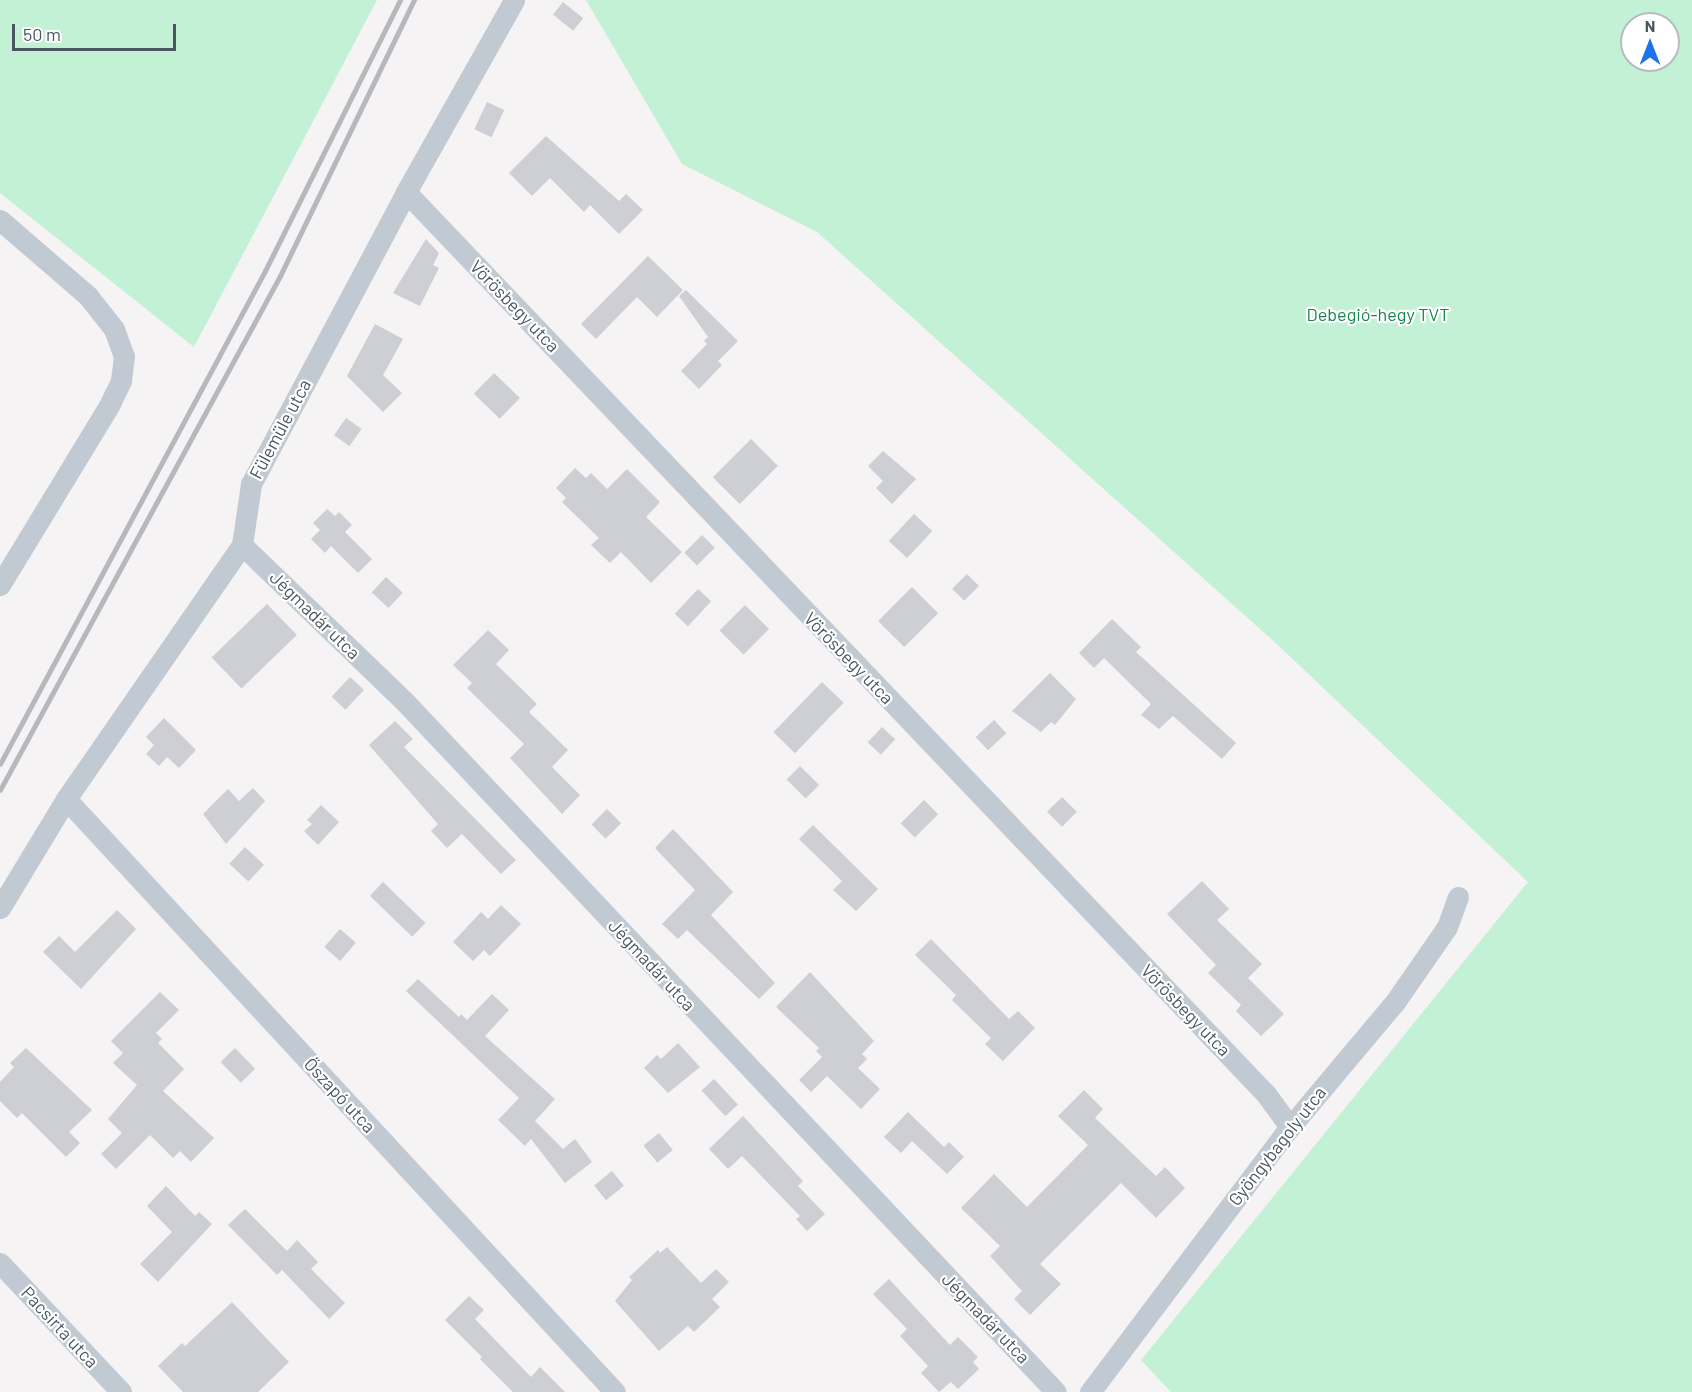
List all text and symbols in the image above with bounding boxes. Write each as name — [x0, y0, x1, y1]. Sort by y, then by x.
scale bar — [15, 12, 178, 50]
north arrow — [1620, 12, 1680, 72]
text: N — [1645, 16, 1655, 35]
text: 50 m — [23, 23, 61, 45]
street label: Vörösbegy utca — [466, 256, 564, 356]
park label: Debegió-hegy TVT — [1307, 303, 1449, 325]
street label: Fülemüle utca — [245, 375, 315, 483]
street label: Jégmadár utca — [265, 566, 365, 664]
street label: Vörösbegy utca — [800, 608, 898, 708]
street label: Jégmadár utca — [604, 915, 700, 1015]
street label: Vörösbegy utca — [1137, 960, 1235, 1060]
street label: Őszapó utca — [300, 1053, 380, 1137]
street label: Gyöngybagoly utca — [1224, 1082, 1330, 1210]
street label: Jégmadár utca — [937, 1268, 1035, 1368]
street label: Pacsirta utca — [17, 1282, 103, 1372]

